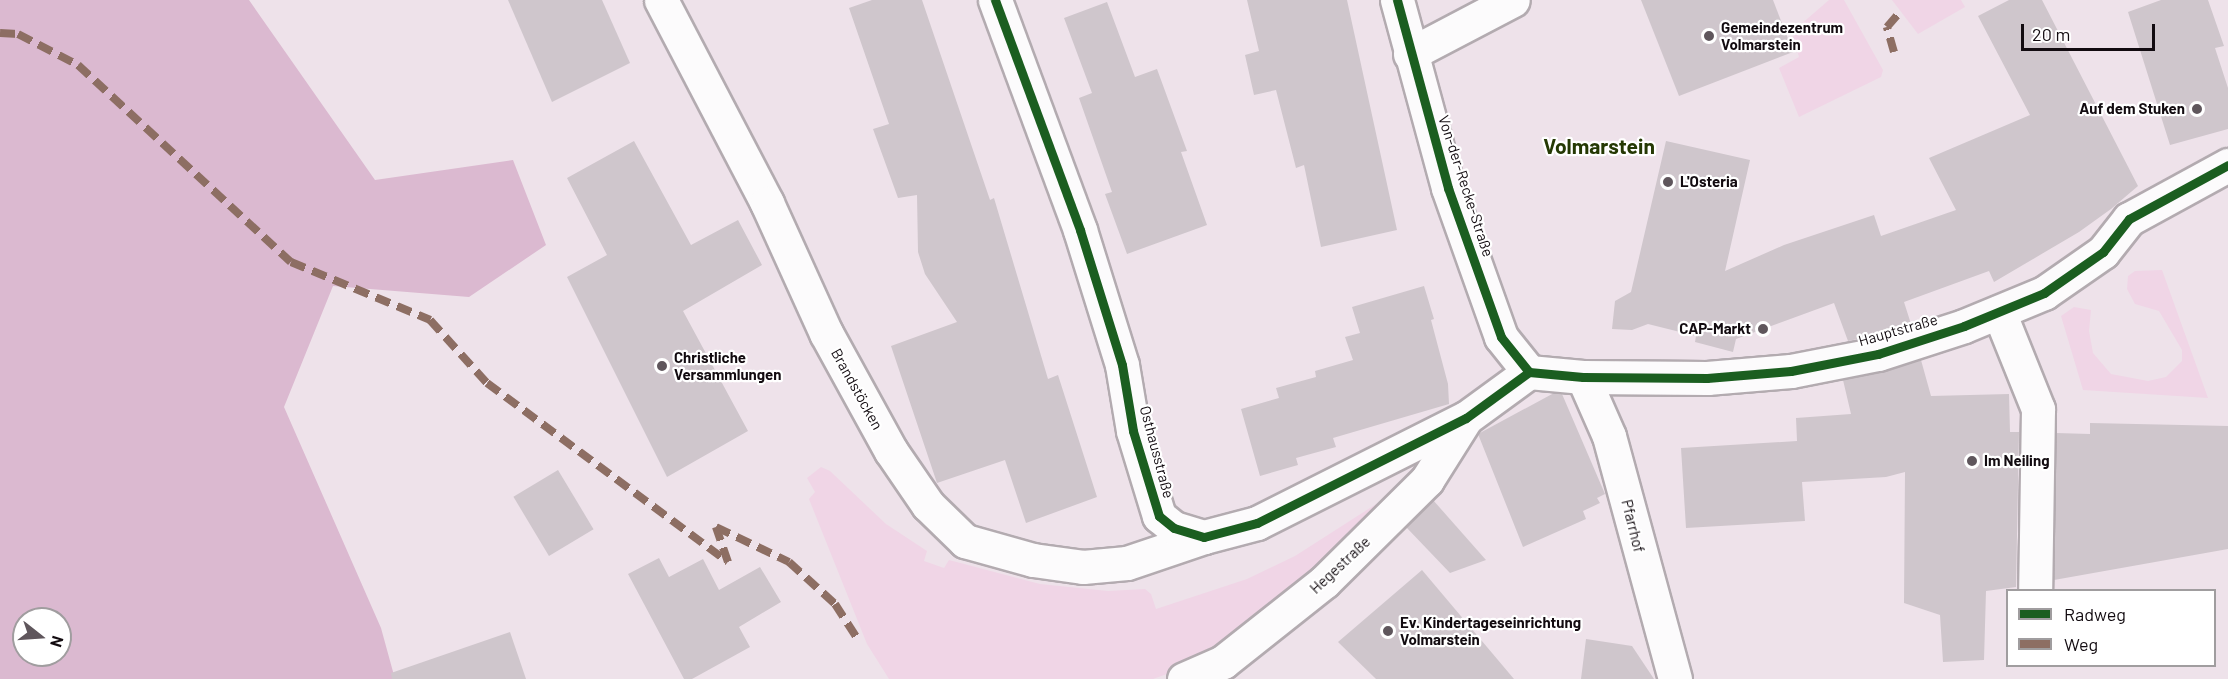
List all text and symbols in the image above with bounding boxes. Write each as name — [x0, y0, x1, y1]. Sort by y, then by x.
scale bar — [2024, 12, 2158, 50]
place label: Gemeindezentrum Volmarstein — [1721, 18, 1843, 53]
text: 20 m — [2032, 23, 2070, 45]
marker: Gemeindezentrum Volmarstein — [1702, 29, 1716, 43]
place label: Auf dem Stuken — [2079, 100, 2185, 118]
marker: Auf dem Stuken — [2190, 102, 2204, 116]
street label: Von-der-Recke-Straße — [1435, 113, 1497, 259]
district label: Volmarstein — [1543, 133, 1655, 159]
place label: L'Osteria — [1680, 173, 1738, 191]
marker: L'Osteria — [1661, 175, 1675, 189]
street label: Hauptstraße — [1856, 310, 1940, 350]
place label: CAP-Markt — [1679, 320, 1751, 338]
marker: CAP-Markt — [1756, 322, 1770, 336]
street label: Brandstöcken — [827, 345, 887, 433]
place label: Christliche Versammlungen — [674, 348, 781, 383]
marker: Christliche Versammlungen — [655, 359, 669, 373]
street label: Osthausstraße — [1136, 404, 1178, 500]
place label: Im Neiling — [1984, 452, 2049, 470]
marker: Im Neiling — [1965, 454, 1979, 468]
street label: Pfarrhof — [1618, 498, 1648, 554]
street label: Hegestraße — [1306, 533, 1374, 597]
legend — [2006, 589, 2216, 667]
text: Radweg — [2064, 603, 2126, 625]
north arrow — [12, 607, 72, 667]
place label: Ev. Kindertageseinrichtung Volmarstein — [1400, 613, 1581, 648]
marker: Ev. Kindertageseinrichtung Volmarstein — [1381, 624, 1395, 638]
text: Weg — [2064, 633, 2098, 655]
text: N — [47, 634, 68, 650]

